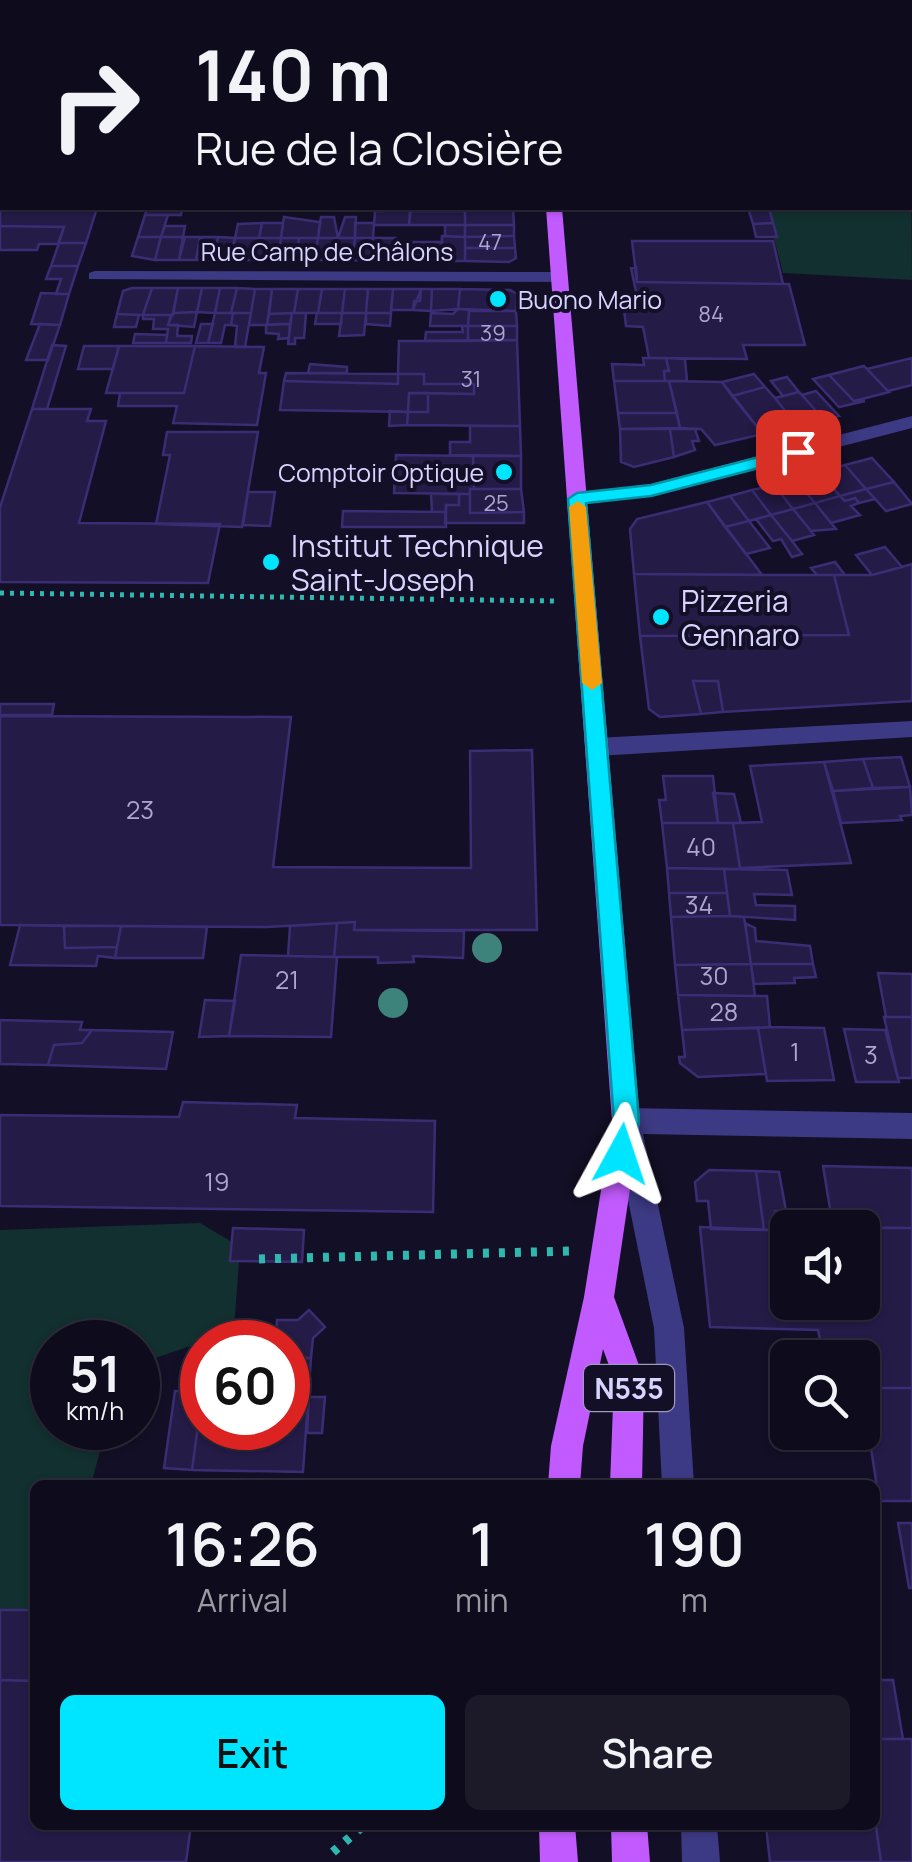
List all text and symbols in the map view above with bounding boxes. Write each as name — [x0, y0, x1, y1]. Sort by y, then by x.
text: 140 m — [195, 26, 391, 122]
icon: right — [30, 40, 160, 170]
text: Rue de la Closière — [195, 117, 563, 179]
house number: 47 — [478, 227, 502, 257]
street label: Rue Camp de Châlons — [201, 234, 453, 269]
place label: Buono Mario — [518, 282, 662, 317]
marker: Buono Mario — [487, 288, 509, 310]
house number: 84 — [698, 299, 724, 329]
house number: 39 — [480, 318, 506, 348]
house number: 31 — [461, 364, 481, 394]
pin — [756, 410, 841, 495]
icon: arrive — [771, 425, 826, 480]
place label: Comptoir Optique — [278, 455, 484, 490]
marker: Comptoir Optique — [493, 461, 515, 483]
house number: 25 — [483, 488, 509, 518]
place label: Institut Technique Saint-Joseph — [291, 525, 544, 600]
marker: Institut Technique Saint-Joseph — [260, 551, 282, 573]
place label: Pizzeria Gennaro — [681, 580, 800, 655]
marker: Pizzeria Gennaro — [650, 606, 672, 628]
house number: 23 — [126, 792, 154, 827]
house number: 40 — [686, 829, 716, 864]
house number: 34 — [685, 887, 713, 922]
house number: 30 — [699, 958, 729, 993]
house number: 21 — [275, 962, 299, 997]
house number: 28 — [710, 994, 738, 1029]
house number: 1 — [790, 1034, 800, 1069]
house number: 3 — [864, 1037, 878, 1072]
position arrow — [569, 1102, 673, 1206]
house number: 19 — [204, 1164, 230, 1199]
map controls — [770, 1210, 880, 1450]
button: sound — [770, 1210, 880, 1320]
speed limit sign: 60 — [180, 1320, 310, 1450]
text: 51 — [69, 1339, 121, 1407]
button: search — [770, 1340, 880, 1450]
road number: N535 — [584, 1365, 674, 1411]
text: km/h — [66, 1393, 124, 1428]
text: 16:26 — [165, 1502, 320, 1584]
text: 1 — [469, 1502, 494, 1584]
text: 190 — [644, 1502, 745, 1584]
text: Arrival — [197, 1578, 288, 1622]
text: min — [455, 1578, 509, 1622]
text: m — [681, 1578, 708, 1622]
button: Exit — [60, 1695, 445, 1810]
button: Share — [465, 1695, 850, 1810]

